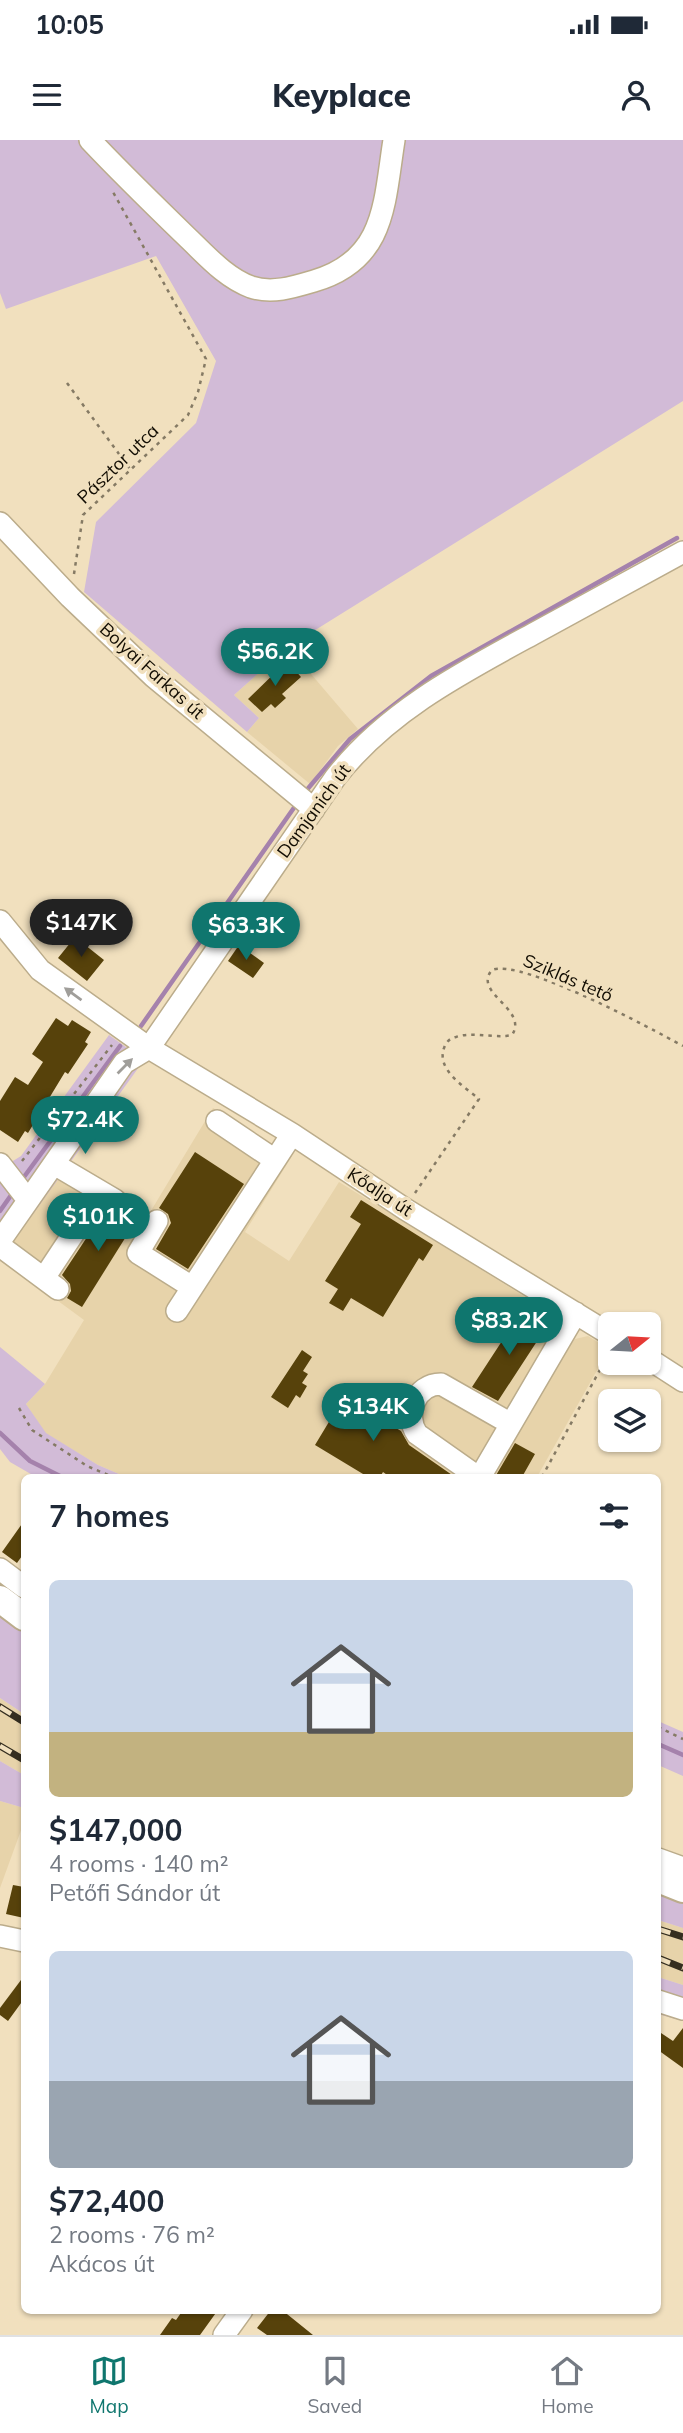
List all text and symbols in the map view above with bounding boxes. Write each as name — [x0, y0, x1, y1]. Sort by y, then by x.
text: 10:05 — [35, 8, 104, 41]
text: Keyplace — [272, 75, 411, 115]
icon: menu — [28, 76, 66, 114]
icon: person — [617, 76, 655, 114]
street label: Pásztor utca — [72, 419, 163, 508]
street label: Bolyai Farkas út — [95, 617, 210, 724]
pin: $56.2K — [218, 629, 332, 688]
text: $56.2K — [237, 636, 313, 665]
street label: Damjanich út — [272, 759, 355, 862]
pin: $147K — [32, 900, 130, 959]
pin: $63.3K — [189, 902, 303, 962]
text: $147K — [46, 907, 116, 936]
text: $63.3K — [208, 910, 284, 939]
street label: Sziklás tető — [520, 948, 617, 1007]
one-way arrow — [64, 987, 83, 1001]
one-way arrow — [116, 1057, 133, 1074]
pin: $72.4K — [28, 1096, 142, 1156]
text: $72.4K — [47, 1104, 123, 1133]
street label: Kőalja út — [343, 1162, 417, 1221]
pin: $101K — [49, 1194, 147, 1253]
text: $101K — [63, 1201, 133, 1230]
pin: $83.2K — [452, 1298, 566, 1357]
text: $83.2K — [471, 1305, 547, 1334]
north arrow — [598, 1312, 662, 1376]
map controls — [598, 1312, 661, 1452]
pin: $134K — [324, 1384, 422, 1443]
button: layers — [598, 1389, 661, 1452]
text: $134K — [338, 1391, 408, 1420]
text: 7 homes — [49, 1497, 170, 1535]
icon: filters — [595, 1497, 633, 1535]
icon: home — [278, 1626, 404, 1752]
text: $147,000 — [49, 1811, 182, 1849]
text: 4 rooms · 140 m² — [49, 1849, 229, 1878]
text: Petőfi Sándor út — [49, 1878, 220, 1907]
icon: home — [278, 1997, 404, 2123]
text: $72,400 — [49, 2182, 164, 2220]
text: 2 rooms · 76 m² — [49, 2220, 215, 2249]
text: Akácos út — [49, 2249, 155, 2278]
tab: Map — [89, 2352, 129, 2418]
tab: Saved — [307, 2352, 362, 2418]
tab: Home — [541, 2352, 594, 2418]

